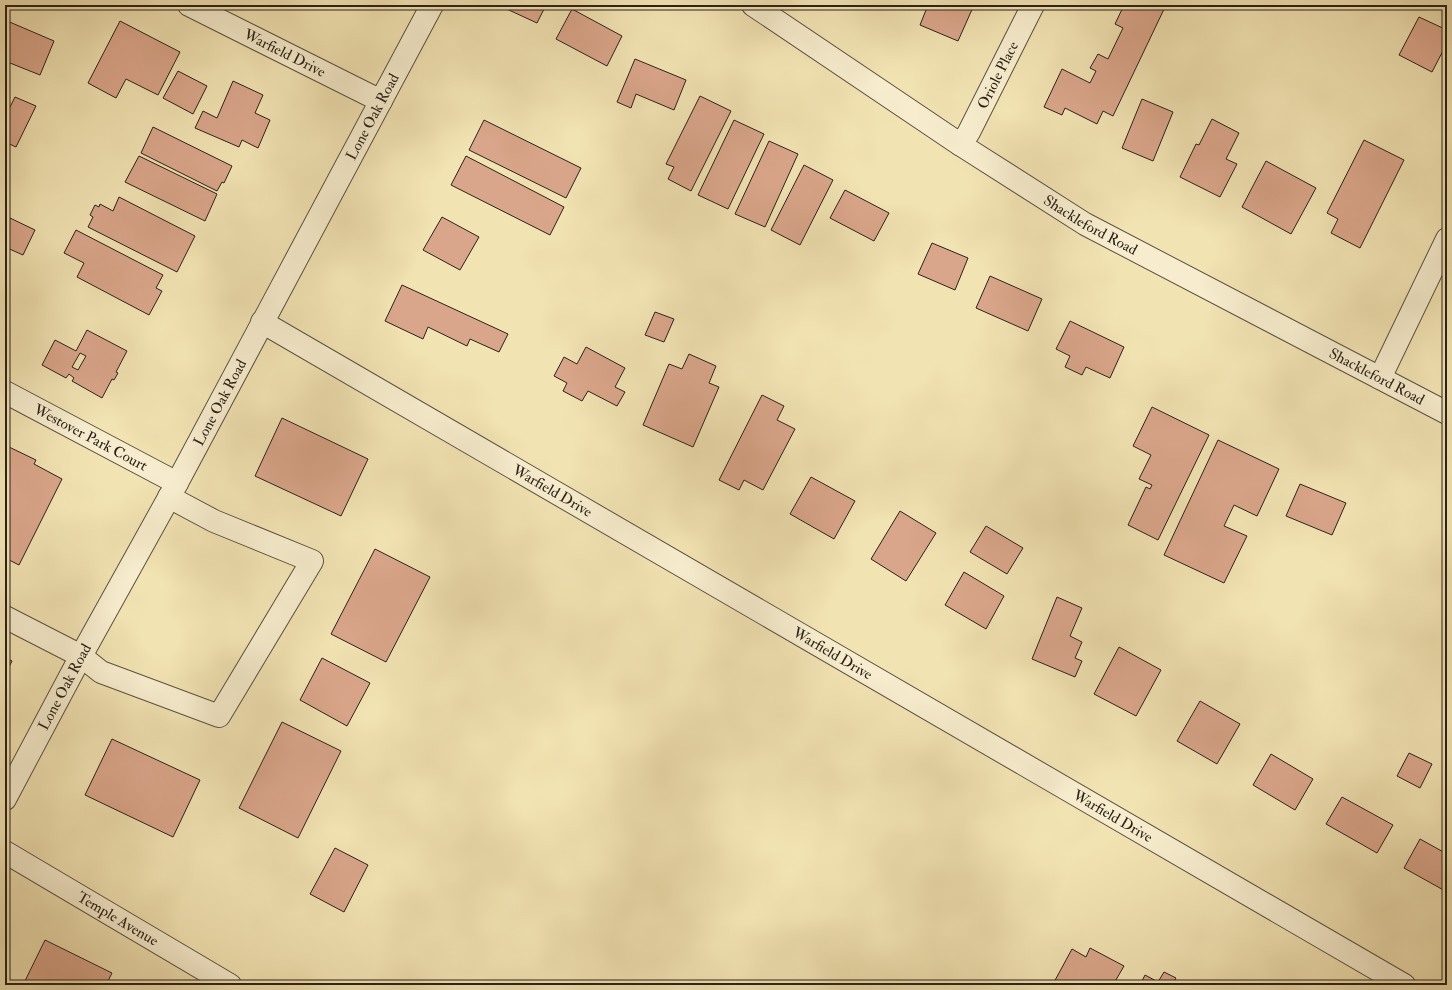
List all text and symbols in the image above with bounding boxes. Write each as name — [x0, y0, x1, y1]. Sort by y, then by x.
street label: Warfield Drive — [240, 24, 329, 81]
street label: Oriole Place — [973, 38, 1023, 112]
street label: Lone Oak Road — [342, 70, 404, 163]
street label: Shackleford Road — [1040, 191, 1141, 259]
street label: Shackleford Road — [1326, 344, 1428, 409]
street label: Lone Oak Road — [189, 355, 251, 449]
street label: Westover Park Court — [30, 399, 151, 475]
street label: Warfield Drive — [508, 460, 596, 521]
street label: Warfield Drive — [789, 622, 876, 684]
street label: Lone Oak Road — [34, 640, 96, 733]
street label: Warfield Drive — [1069, 785, 1156, 847]
street label: Temple Avenue — [74, 887, 162, 950]

